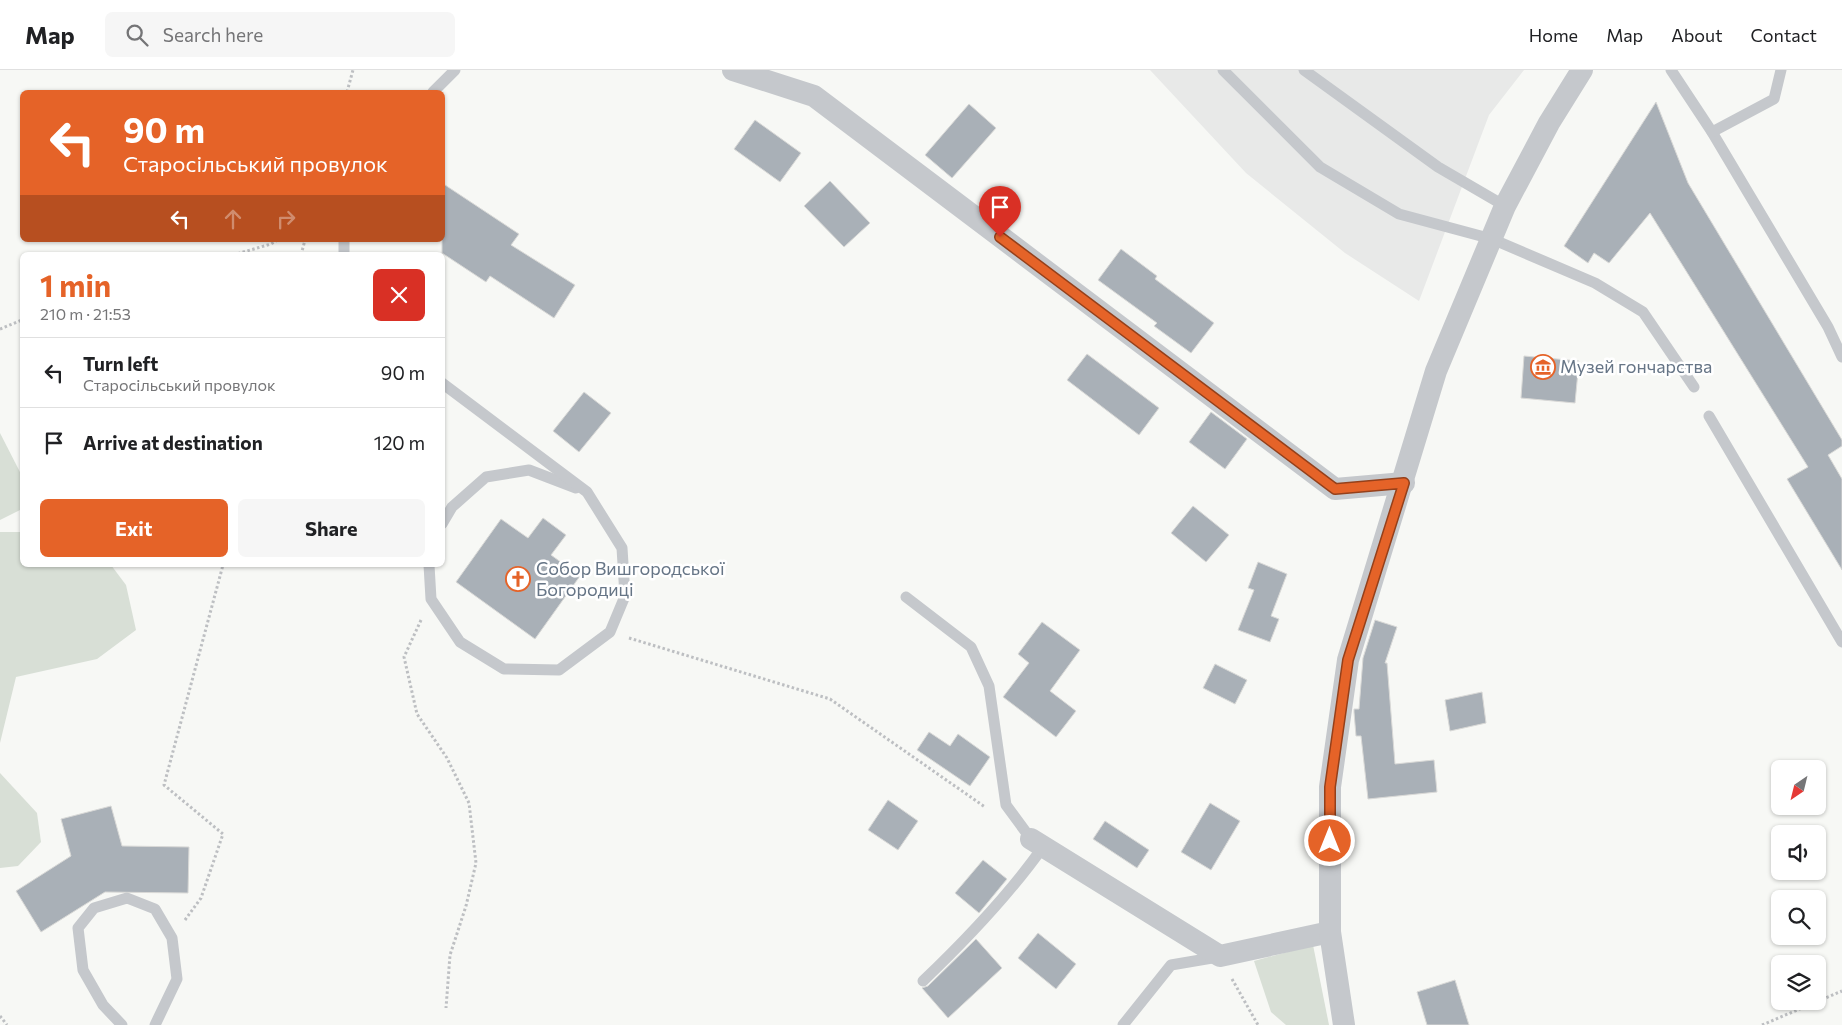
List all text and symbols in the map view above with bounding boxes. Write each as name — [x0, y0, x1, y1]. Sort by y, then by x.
search box — [105, 12, 455, 57]
text: Map — [25, 20, 75, 49]
icon: search — [123, 21, 151, 49]
text: Search here — [163, 23, 263, 46]
text: Home — [1529, 24, 1578, 46]
text: Map — [1606, 24, 1643, 46]
text: About — [1671, 24, 1723, 46]
text: Contact — [1751, 24, 1817, 46]
text: 90 m — [123, 107, 205, 150]
icon: left — [40, 110, 105, 175]
text: Старосільський провулок — [123, 150, 388, 177]
pin — [979, 186, 1021, 237]
icon: arrive — [986, 193, 1014, 221]
icon: left — [166, 205, 194, 233]
icon: ahead — [219, 205, 247, 233]
icon: right — [272, 205, 300, 233]
text: 1 min — [40, 266, 111, 303]
button: close — [373, 269, 425, 321]
text: 210 m · 21:53 — [40, 304, 131, 323]
text: Turn left — [83, 352, 158, 375]
museum icon: Музей гончарства — [1530, 354, 1556, 380]
place label: Музей гончарства — [1560, 355, 1712, 377]
icon: left — [40, 359, 68, 387]
text: 90 m — [381, 361, 425, 384]
text: Старосільський провулок — [83, 375, 276, 394]
icon: arrive — [40, 429, 68, 457]
text: Arrive at destination — [83, 431, 263, 454]
text: 120 m — [374, 431, 425, 454]
button: Exit — [40, 499, 228, 557]
button: Share — [238, 499, 425, 557]
place label: Собор Вишгородської Богородиці — [536, 557, 725, 600]
church icon: Собор Вишгородської Богородиці — [505, 566, 531, 592]
north arrow — [1771, 760, 1826, 815]
map controls — [1771, 760, 1826, 1010]
position arrow — [1303, 814, 1355, 866]
button: sound — [1771, 825, 1826, 880]
button: search — [1771, 890, 1826, 945]
button: layers — [1771, 955, 1826, 1010]

